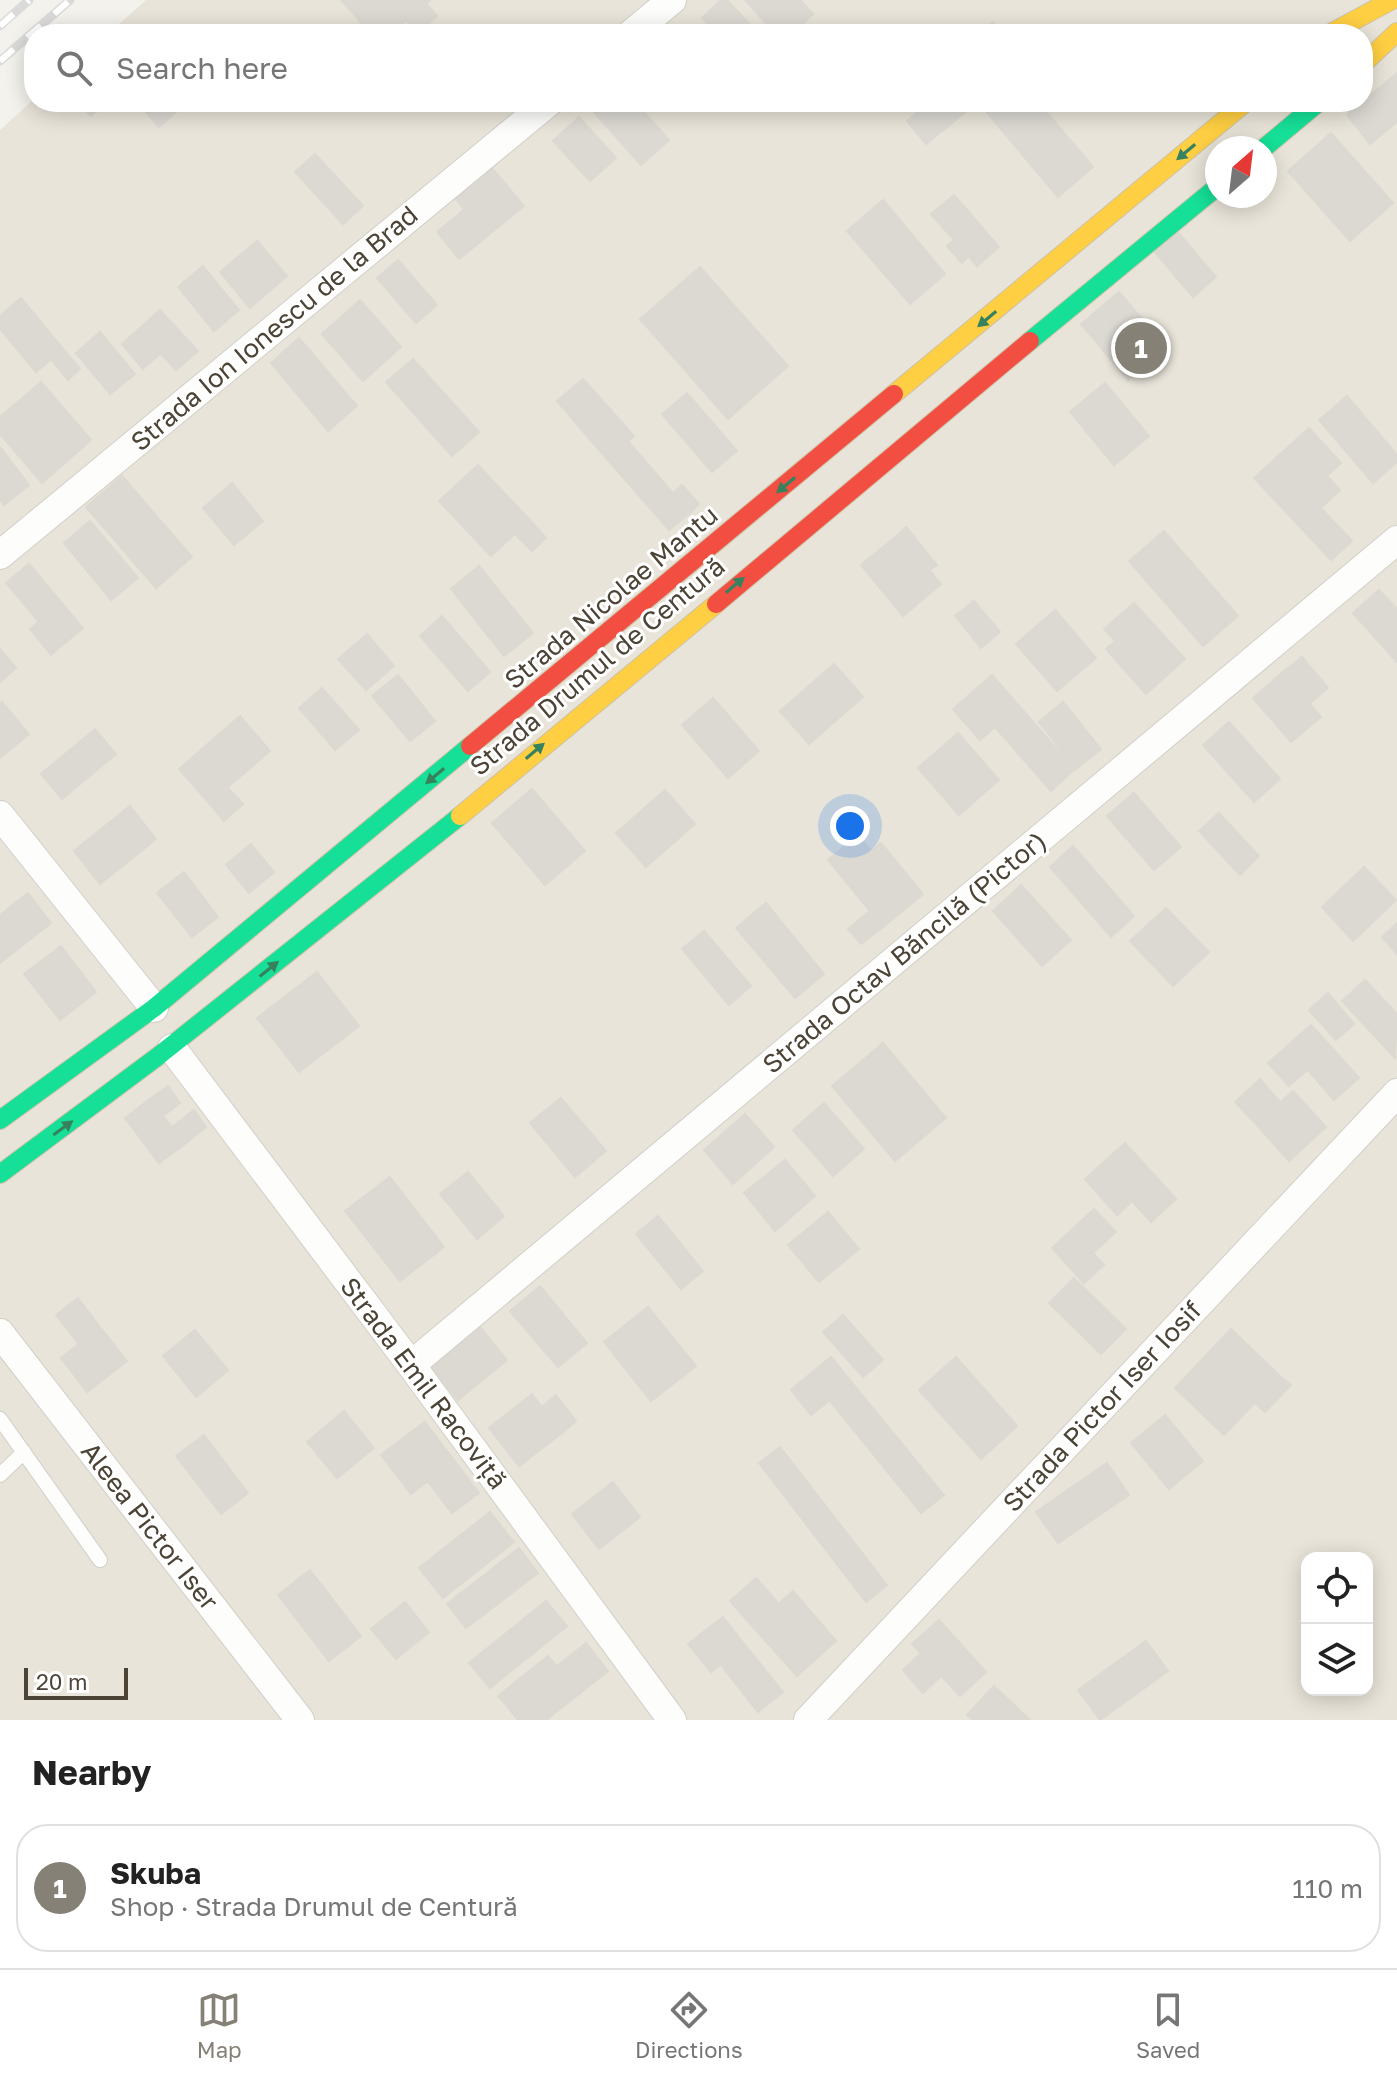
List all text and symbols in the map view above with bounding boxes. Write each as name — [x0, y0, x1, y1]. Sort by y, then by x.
search box — [24, 24, 1373, 112]
icon: search — [52, 46, 96, 90]
text: Search here — [116, 50, 288, 86]
north arrow — [1205, 136, 1277, 208]
one-way arrow — [1176, 143, 1196, 160]
street label: Strada Ion Ionescu de la Brad — [124, 199, 424, 457]
one-way arrow — [977, 310, 997, 327]
pin: 1 — [1115, 318, 1167, 378]
one-way arrow — [777, 476, 797, 493]
street label: Strada Nicolae Mantu — [498, 499, 724, 695]
street label: Strada Drumul de Centură — [463, 550, 731, 782]
one-way arrow — [725, 577, 745, 594]
one-way arrow — [525, 743, 545, 760]
one-way arrow — [425, 767, 445, 783]
your location — [830, 806, 870, 846]
street label: Strada Octav Băncilă (Pictor) — [756, 824, 1052, 1080]
one-way arrow — [259, 962, 279, 978]
one-way arrow — [52, 1120, 74, 1136]
street label: Strada Emil Racoviță — [334, 1271, 514, 1495]
street label: Strada Pictor Iser Iosif — [996, 1294, 1208, 1518]
street label: Aleea Pictor Iser — [75, 1436, 225, 1616]
map controls — [1301, 1552, 1373, 1696]
button: locate — [1301, 1552, 1373, 1624]
button: layers — [1301, 1624, 1373, 1696]
scale bar — [24, 1664, 128, 1700]
text: 20 m — [36, 1668, 87, 1695]
text: Nearby — [32, 1752, 152, 1792]
text: Skuba — [110, 1855, 201, 1891]
text: 1 — [53, 1873, 67, 1904]
text: 110 m — [1292, 1873, 1363, 1904]
text: Shop · Strada Drumul de Centură — [110, 1891, 518, 1922]
tab: Map — [197, 1988, 242, 2063]
tab: Directions — [635, 1988, 743, 2063]
tab: Saved — [1136, 1988, 1200, 2063]

